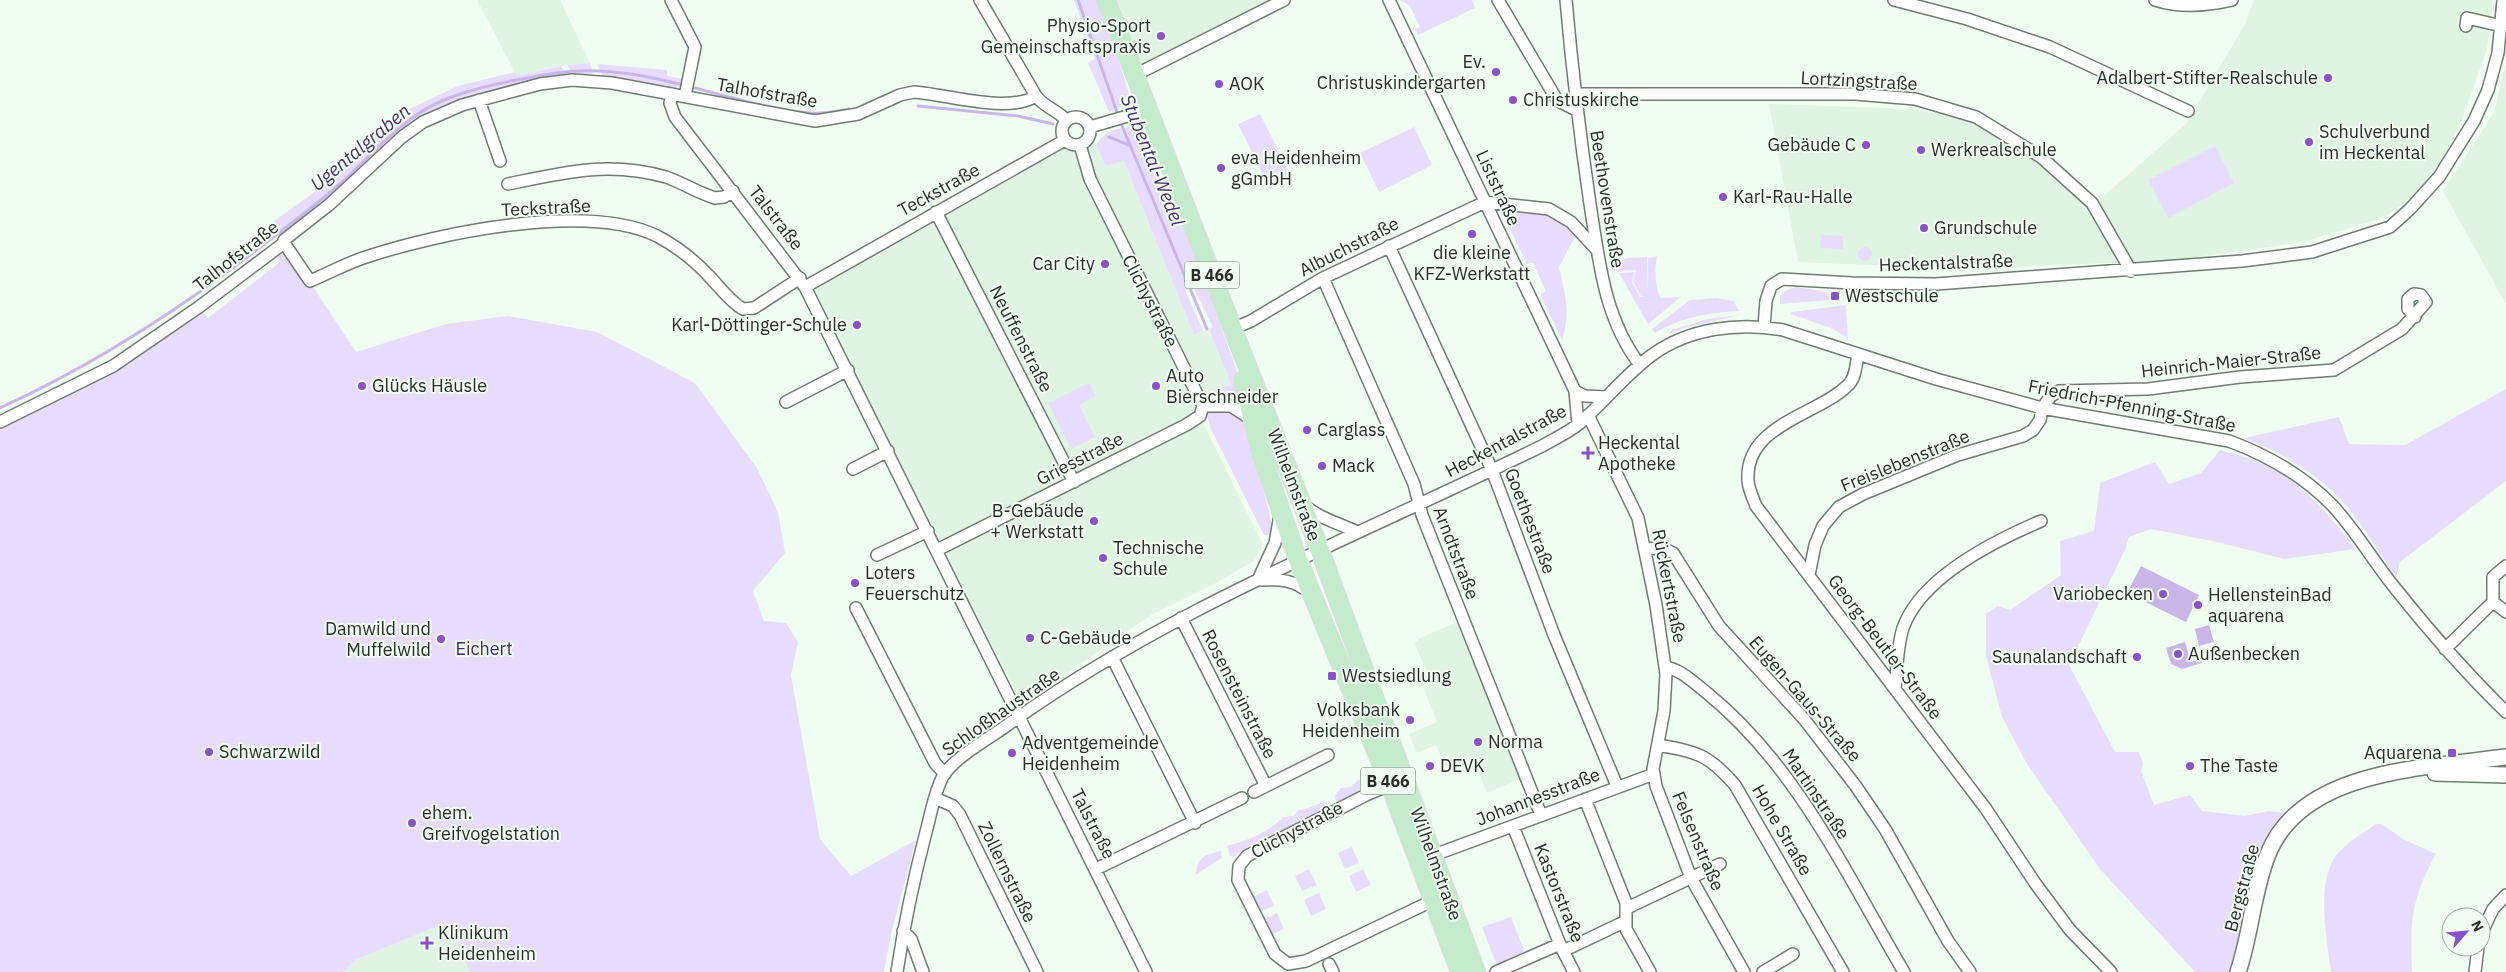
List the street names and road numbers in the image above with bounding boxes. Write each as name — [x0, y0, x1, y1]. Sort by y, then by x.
street label: Lortzingstraße — [1800, 66, 1918, 95]
street label: Talhofstraße — [715, 72, 819, 113]
street label: Beethovenstraße — [1585, 128, 1630, 270]
street label: Liststraße — [1471, 146, 1526, 229]
street label: Teckstraße — [894, 158, 984, 221]
street label: Talstraße — [744, 181, 809, 255]
street label: Teckstraße — [500, 194, 592, 221]
street label: Albuchstraße — [1295, 212, 1403, 282]
street label: Talhofstraße — [188, 215, 283, 296]
street label: Heckentalstraße — [1878, 249, 2014, 276]
street label: Clichystraße — [1117, 251, 1184, 351]
road number: B 466 — [1184, 262, 1240, 288]
street label: Neuffenstraße — [985, 281, 1058, 396]
street label: Heinrich-Maier-Straße — [2140, 341, 2322, 382]
street label: Friedrich-Pfenning-Straße — [2026, 374, 2238, 437]
street label: Heckentalstraße — [1441, 399, 1571, 482]
street label: Freislebenstraße — [1837, 424, 1973, 497]
street label: Wilhelmstraße — [1262, 425, 1327, 544]
street label: Griesstraße — [1032, 427, 1127, 490]
street label: Goethestraße — [1500, 465, 1561, 577]
street label: Arndtstraße — [1428, 503, 1485, 603]
street label: Rückertstraße — [1647, 527, 1692, 645]
street label: Georg-Beutler-Straße — [1823, 570, 1948, 724]
street label: Rosensteinstraße — [1197, 625, 1282, 762]
street label: Eugen-Gaus-Straße — [1744, 631, 1867, 767]
street label: Schloßhaustraße — [937, 662, 1064, 761]
street label: Martinstraße — [1778, 744, 1855, 844]
street label: Johannesstraße — [1473, 762, 1603, 831]
road number: B 466 — [1360, 768, 1416, 794]
street label: Hohe Straße — [1747, 780, 1818, 880]
street label: Talstraße — [1066, 785, 1121, 863]
street label: Felsenstraße — [1667, 788, 1730, 894]
street label: Clichystraße — [1247, 796, 1347, 863]
street label: Wilhelmstraße — [1405, 804, 1468, 924]
street label: Zollernstraße — [973, 818, 1042, 926]
street label: Kastorstraße — [1529, 840, 1590, 946]
street label: Bergstraße — [2219, 841, 2264, 934]

